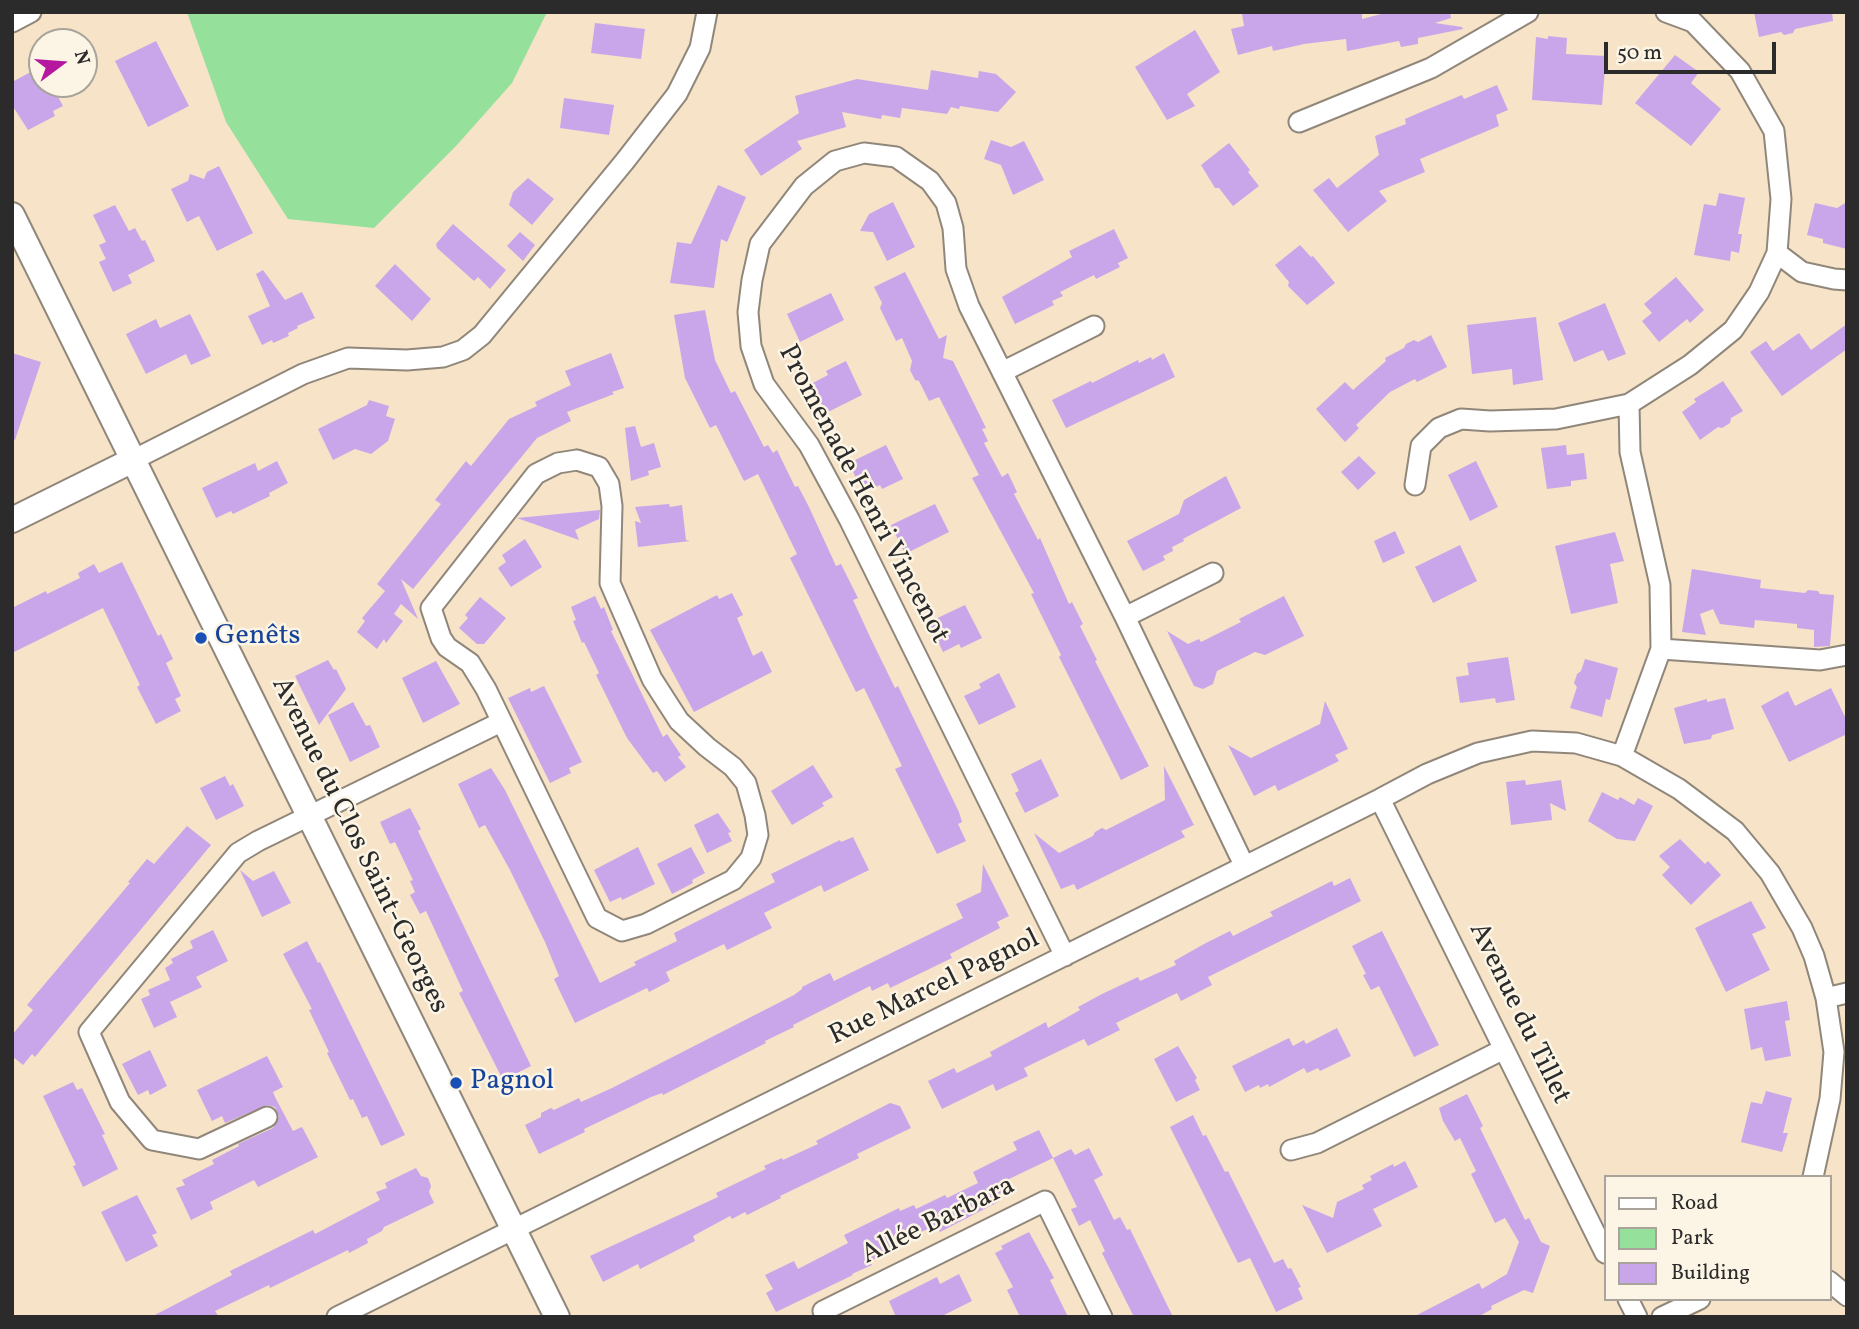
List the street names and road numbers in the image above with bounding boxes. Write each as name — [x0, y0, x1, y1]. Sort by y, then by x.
street label: Promenade Henri Vincenot — [769, 340, 955, 650]
street label: Avenue du Clos Saint-Georges — [262, 673, 454, 1019]
street label: Avenue du Tillet — [1460, 918, 1576, 1110]
street label: Rue Marcel Pagnol — [824, 924, 1046, 1054]
street label: Allée Barbara — [857, 1170, 1021, 1274]

